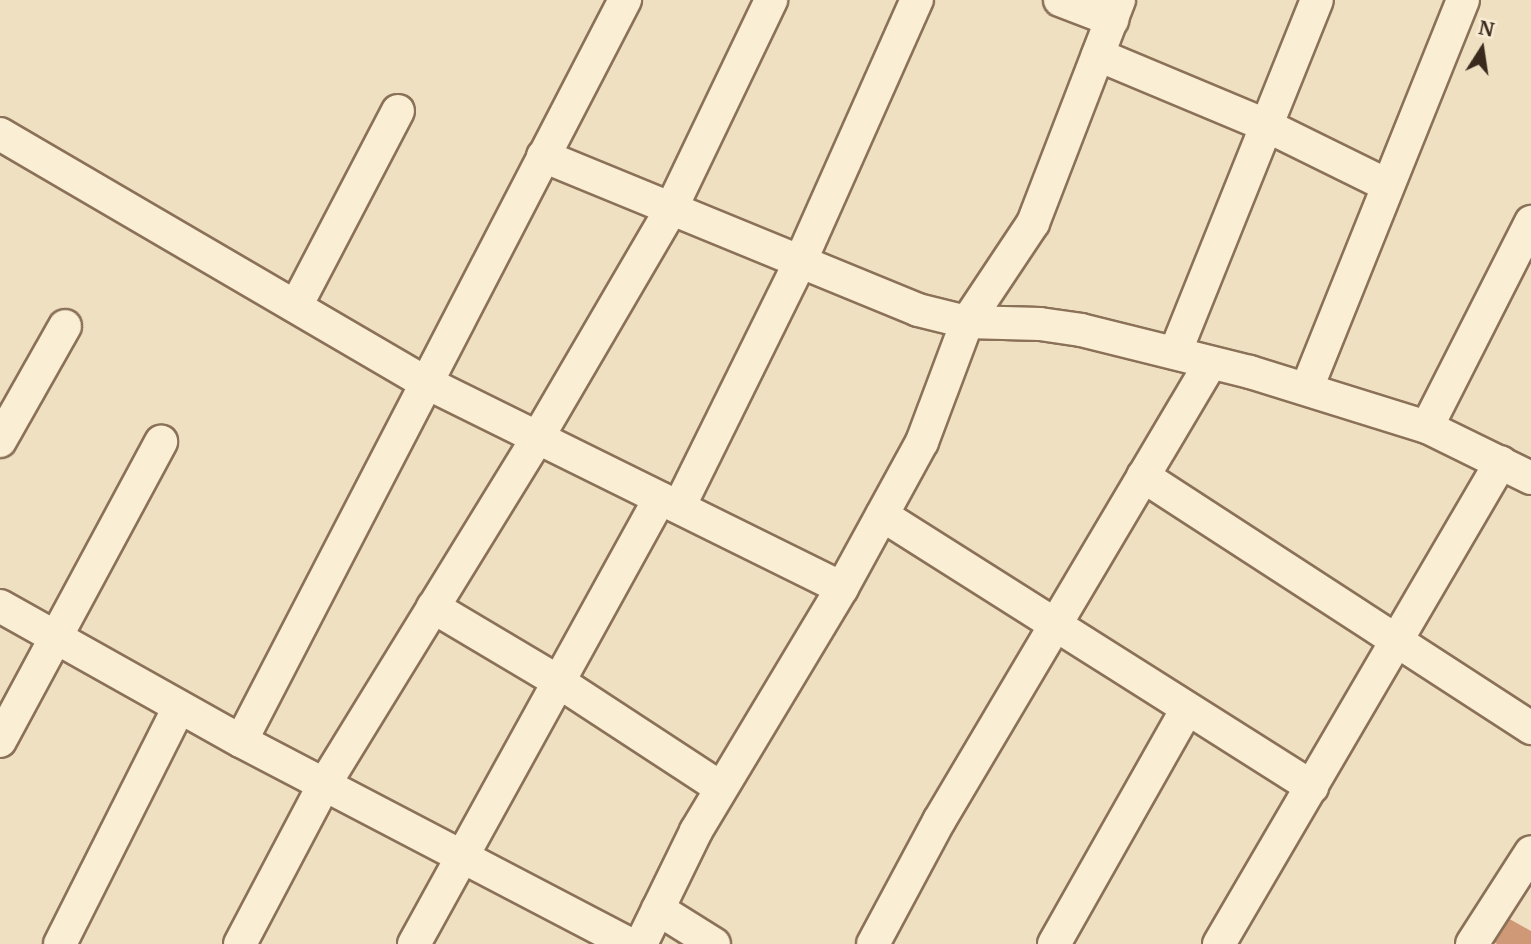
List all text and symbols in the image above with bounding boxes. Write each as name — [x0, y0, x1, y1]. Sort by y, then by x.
north arrow — [1447, 14, 1517, 84]
text: N — [1477, 15, 1496, 42]

